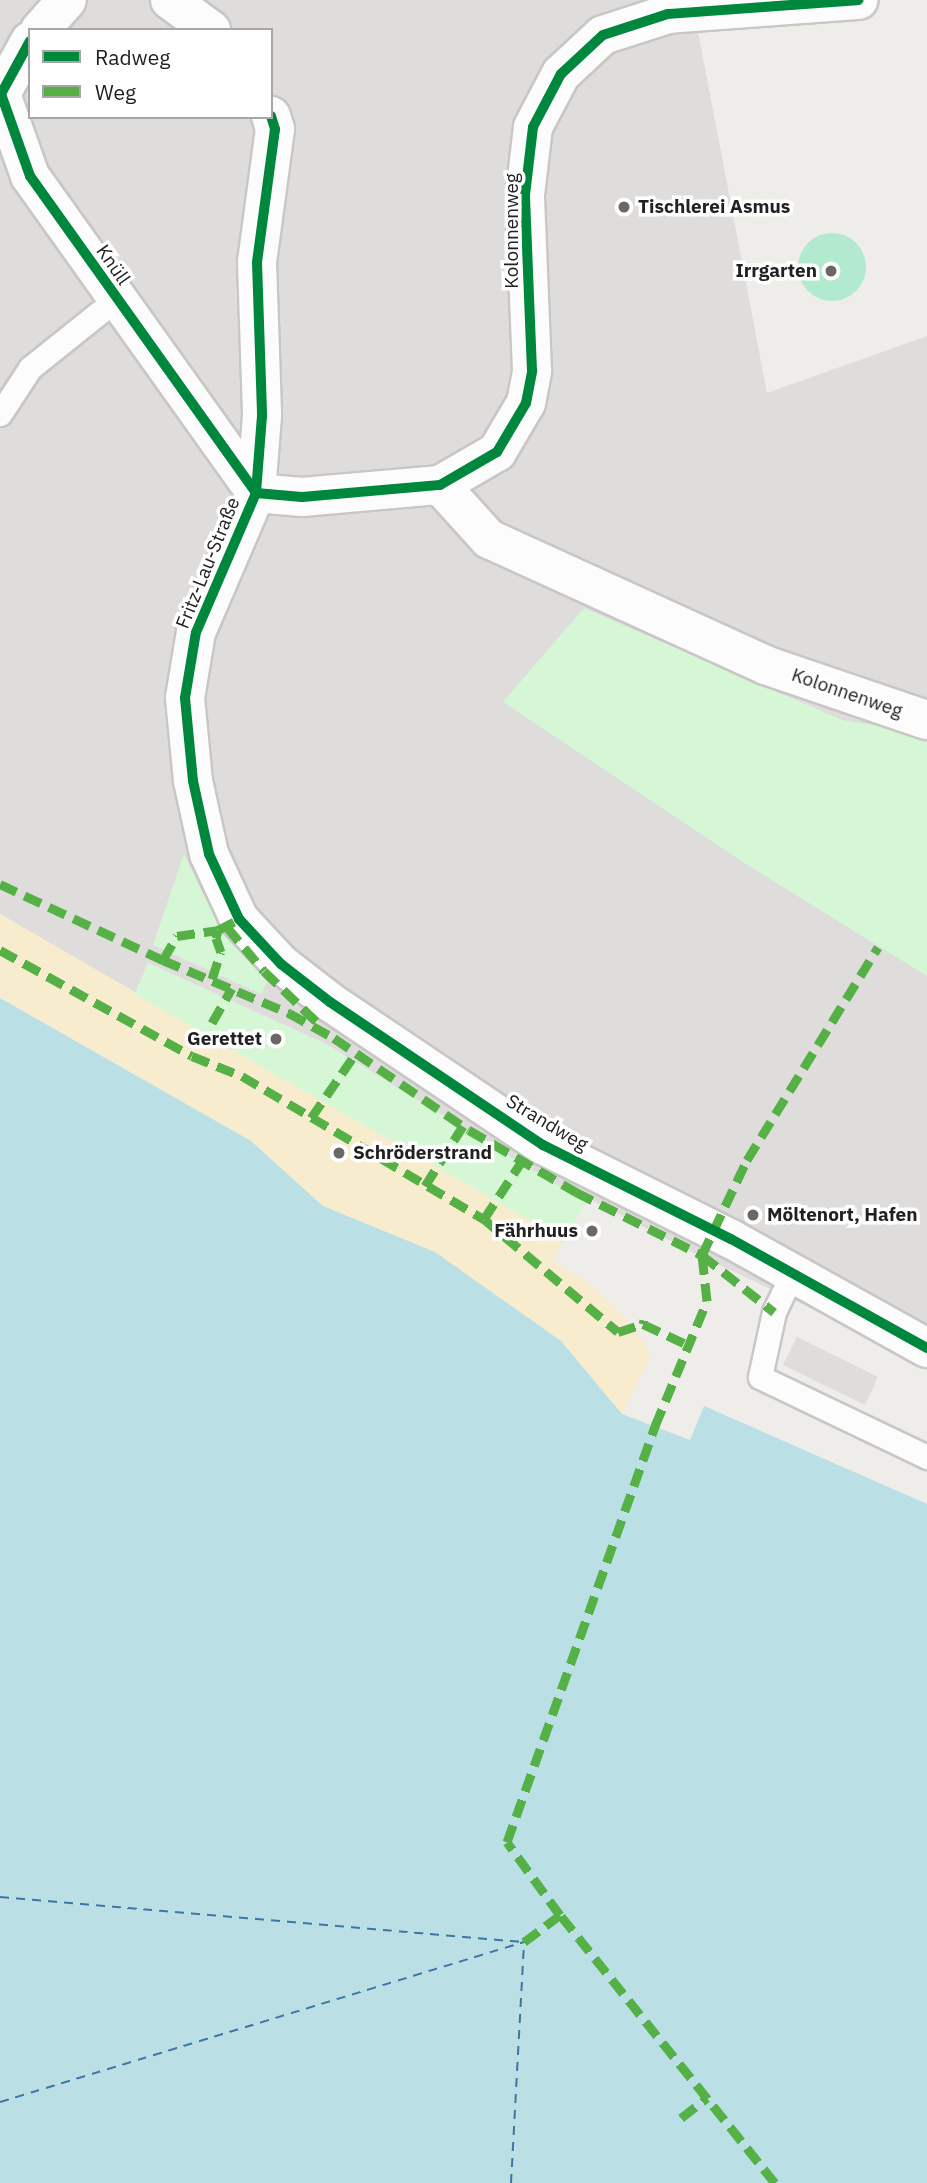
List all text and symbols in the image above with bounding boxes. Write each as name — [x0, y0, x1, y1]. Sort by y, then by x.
legend — [28, 28, 273, 119]
text: Radweg — [95, 43, 170, 71]
text: Weg — [95, 78, 136, 106]
street label: Kolonnenweg — [501, 173, 523, 289]
place label: Tischlerei Asmus — [638, 196, 790, 218]
marker: Tischlerei Asmus — [616, 199, 632, 215]
street label: Knüll — [91, 241, 135, 289]
place label: Irrgarten — [735, 260, 817, 282]
marker: Irrgarten — [823, 263, 839, 279]
street label: Fritz-Lau-Straße — [171, 494, 245, 632]
street label: Kolonnenweg — [789, 663, 905, 723]
place label: Gerettet — [187, 1028, 262, 1050]
marker: Gerettet — [268, 1031, 284, 1047]
street label: Strandweg — [502, 1090, 592, 1156]
place label: Schröderstrand — [353, 1142, 492, 1164]
marker: Schröderstrand — [331, 1145, 347, 1161]
place label: Möltenort, Hafen — [767, 1204, 918, 1226]
marker: Möltenort, Hafen — [745, 1207, 761, 1223]
place label: Fährhuus — [494, 1220, 578, 1242]
marker: Fährhuus — [584, 1223, 600, 1239]

